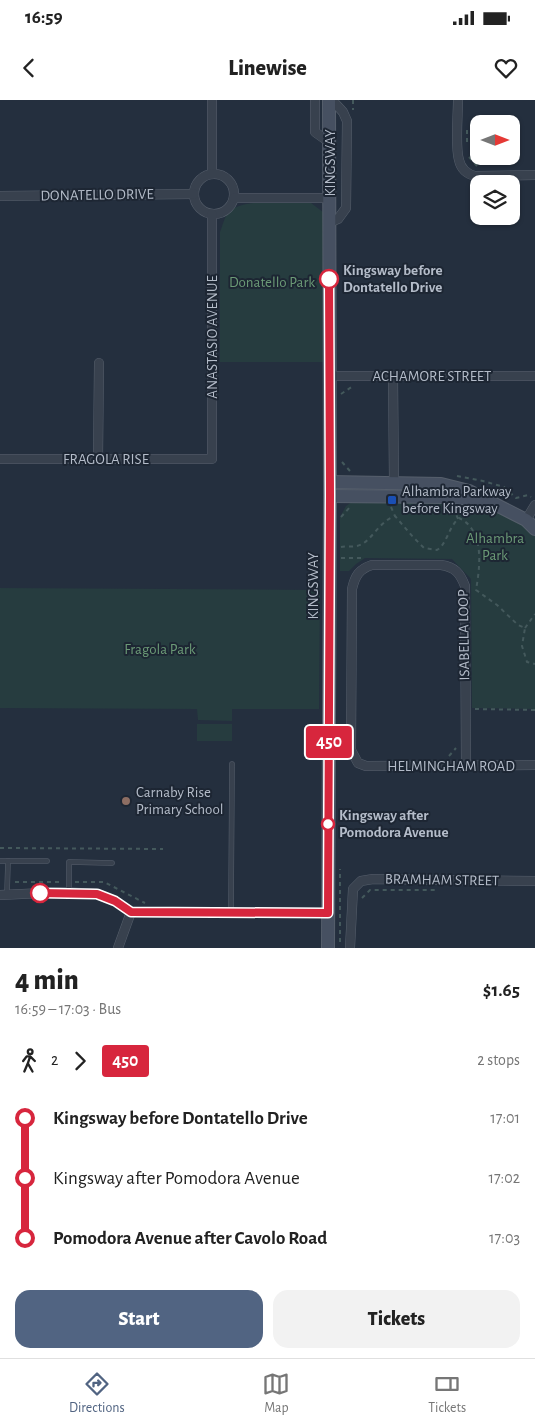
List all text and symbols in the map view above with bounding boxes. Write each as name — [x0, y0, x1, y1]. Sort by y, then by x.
text: 16:59 — [25, 8, 63, 27]
icon: back — [15, 54, 43, 82]
icon: heart — [492, 54, 520, 82]
text: Linewise — [228, 57, 307, 79]
north arrow — [470, 115, 520, 165]
map controls — [470, 115, 520, 225]
street label: KINGSWAY — [323, 129, 338, 197]
button: layers — [470, 175, 520, 225]
street label: DONATELLO DRIVE — [40, 187, 154, 203]
place label: Kingsway before Dontatello Drive — [343, 263, 443, 295]
marker: Kingsway before Dontatello Drive — [319, 269, 339, 289]
street label: ANASTASIO AVENUE — [205, 275, 220, 399]
park label: Donatello Park — [229, 275, 315, 290]
street label: ACHAMORE STREET — [373, 369, 492, 384]
street label: FRAGOLA RISE — [63, 452, 149, 467]
place label: Alhambra Parkway before Kingsway — [402, 484, 512, 516]
marker: Alhambra Parkway before Kingsway — [386, 494, 398, 506]
park label: Alhambra Park — [466, 531, 524, 563]
street label: KINGSWAY — [306, 552, 321, 620]
street label: ISABELLA LOOP — [456, 589, 472, 681]
park label: Fragola Park — [124, 642, 196, 657]
line badge: 450 — [300, 726, 358, 758]
text: 450 — [316, 733, 342, 751]
street label: HELMINGHAM ROAD — [387, 759, 515, 774]
place label: Carnaby Rise Primary School — [136, 785, 224, 817]
marker: Carnaby Rise Primary School — [120, 795, 132, 807]
place label: Kingsway after Pomodora Avenue — [339, 808, 449, 840]
marker: Kingsway after Pomodora Avenue — [321, 817, 335, 831]
street label: BRAMHAM STREET — [385, 872, 500, 889]
unlabelled marker — [30, 883, 50, 903]
text: 4 min — [15, 967, 79, 995]
text: $1.65 — [483, 981, 520, 1000]
text: 16:59 – 17:03 · Bus — [15, 1001, 121, 1017]
icon: walk — [15, 1047, 43, 1075]
icon: forward — [66, 1047, 94, 1075]
text: 2 — [51, 1052, 58, 1068]
text: 450 — [112, 1052, 139, 1070]
text: 2 stops — [477, 1052, 520, 1068]
text: Kingsway before Dontatello Drive — [53, 1109, 308, 1128]
text: 17:01 — [490, 1110, 520, 1126]
text: Kingsway after Pomodora Avenue — [53, 1169, 300, 1188]
text: 17:02 — [488, 1170, 520, 1186]
text: Pomodora Avenue after Cavolo Road — [53, 1229, 327, 1248]
text: 17:03 — [489, 1230, 520, 1246]
button: Start — [15, 1290, 263, 1348]
button: Tickets — [273, 1290, 520, 1348]
tab: Directions — [69, 1370, 125, 1417]
tab: Map — [262, 1370, 290, 1417]
tab: Tickets — [428, 1370, 466, 1417]

